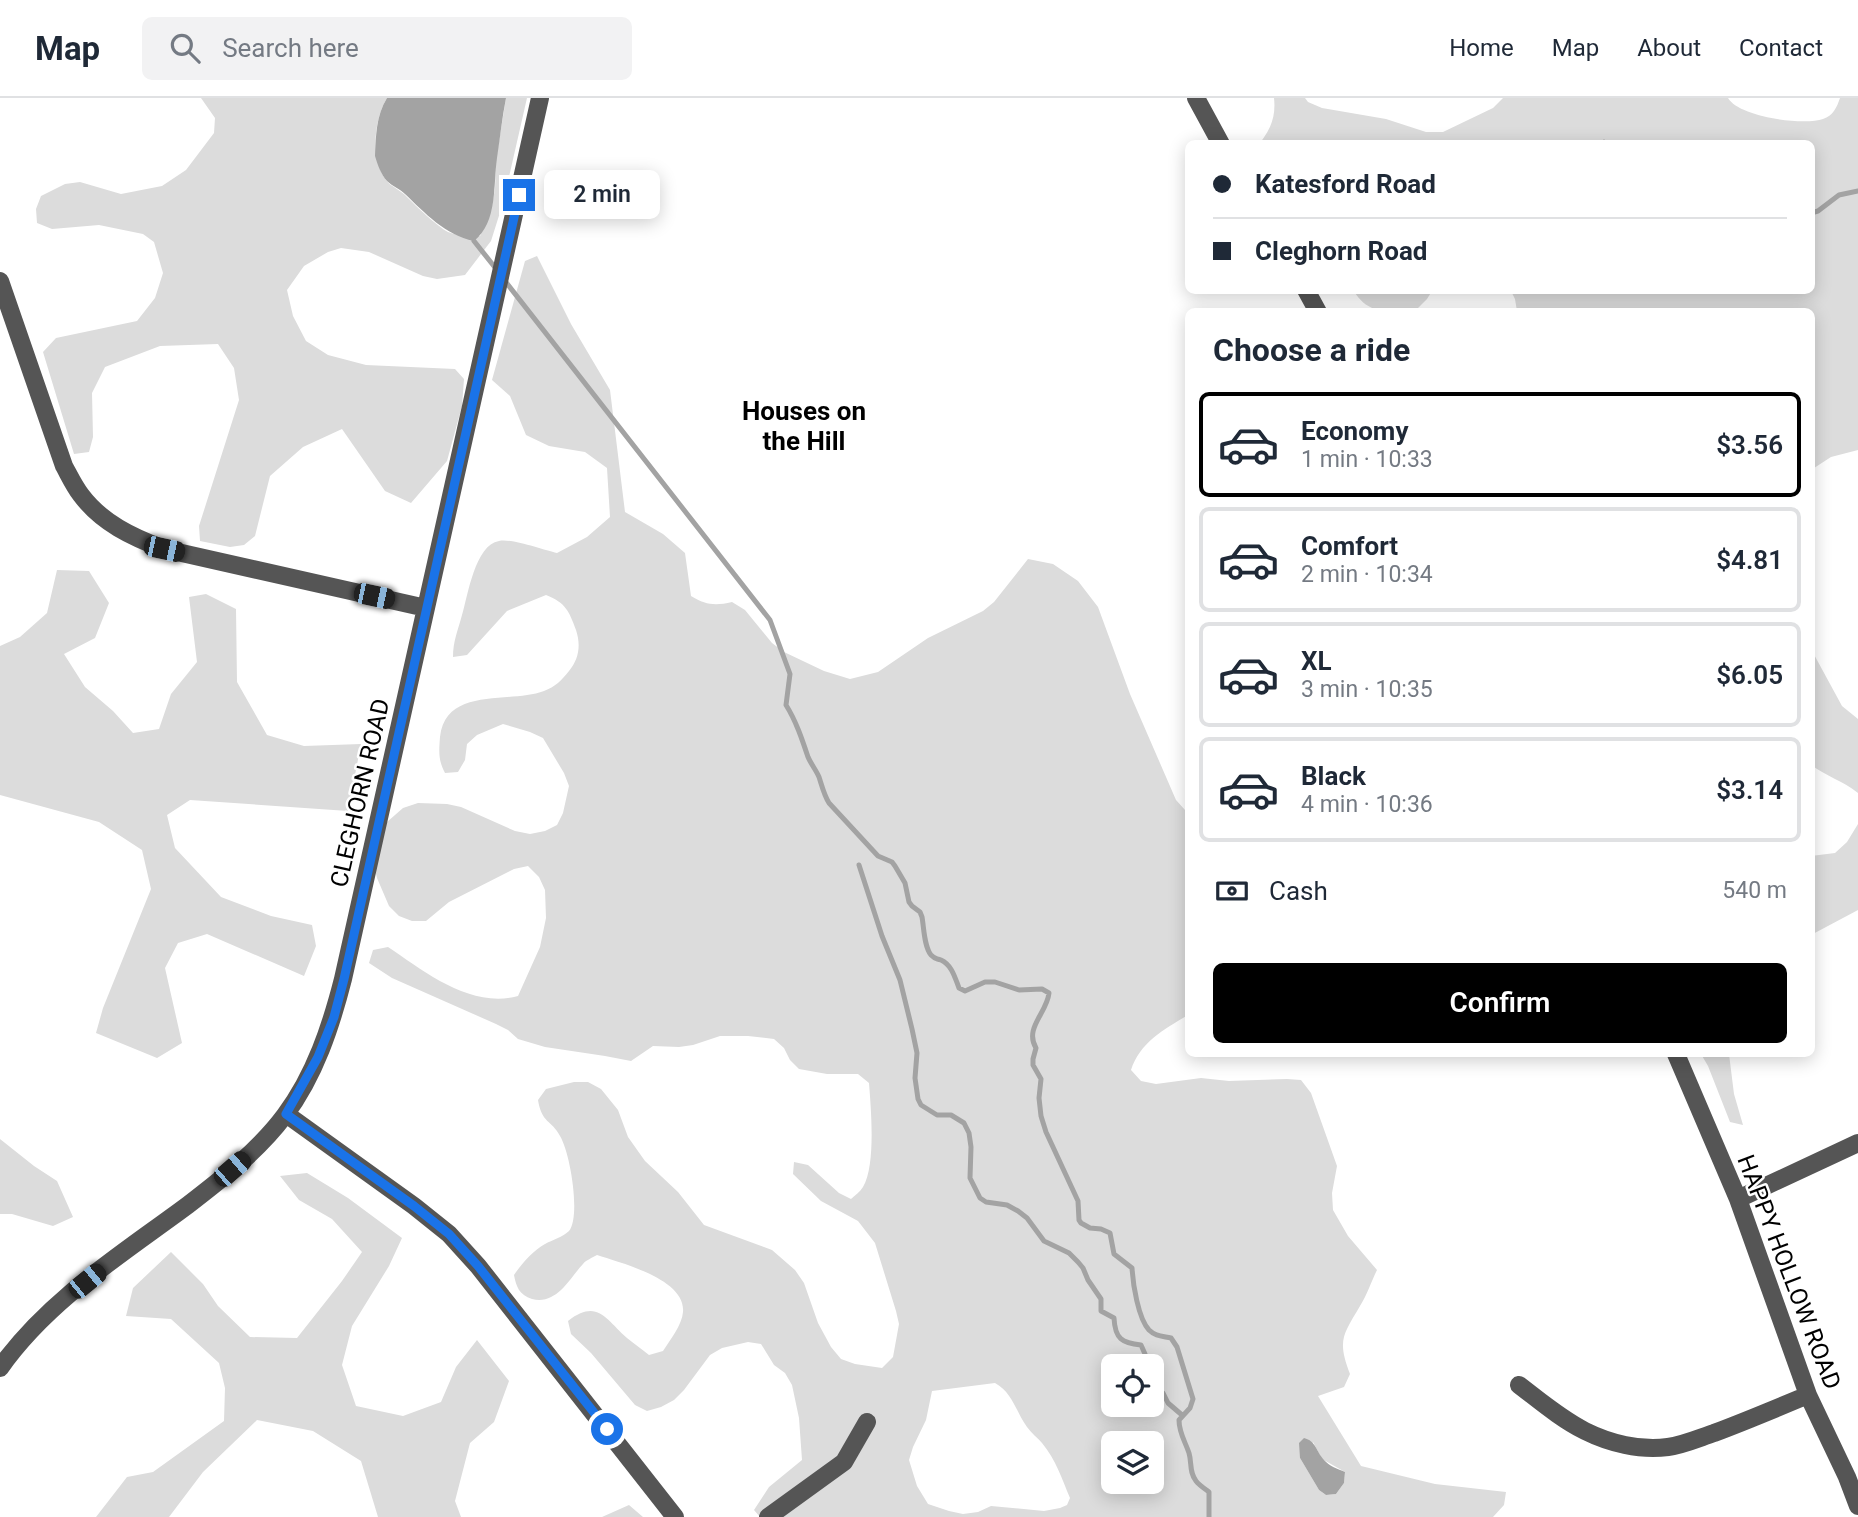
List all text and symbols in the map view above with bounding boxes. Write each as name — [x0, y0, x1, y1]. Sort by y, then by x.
search box — [142, 17, 632, 80]
text: Map — [35, 29, 100, 68]
icon: search — [166, 29, 204, 67]
text: Search here — [222, 33, 359, 63]
text: Home — [1449, 34, 1514, 62]
text: Map — [1552, 34, 1599, 62]
text: About — [1637, 34, 1701, 62]
text: Contact — [1739, 34, 1823, 62]
text: Katesford Road — [1255, 169, 1436, 199]
callout: 2 min — [544, 170, 659, 220]
route end — [503, 179, 535, 211]
text: 2 min — [573, 181, 631, 208]
text: Cleghorn Road — [1255, 236, 1427, 266]
text: Choose a ride — [1213, 331, 1410, 369]
district label: Houses on the Hill — [742, 396, 866, 456]
icon: car — [1217, 413, 1280, 476]
text: Economy — [1301, 416, 1408, 446]
text: $3.56 — [1716, 430, 1783, 460]
text: 1 min · 10:33 — [1301, 446, 1433, 473]
icon: car — [1217, 528, 1280, 591]
text: Comfort — [1301, 531, 1398, 561]
car — [142, 534, 187, 564]
text: $4.81 — [1716, 545, 1783, 575]
text: 2 min · 10:34 — [1301, 561, 1433, 588]
car — [352, 581, 397, 611]
icon: car — [1217, 643, 1280, 706]
text: XL — [1301, 646, 1332, 676]
text: $6.05 — [1716, 660, 1783, 690]
text: 3 min · 10:35 — [1301, 676, 1433, 703]
street label: CLEGHORN ROAD — [325, 696, 395, 890]
icon: car — [1217, 758, 1280, 821]
text: Black — [1301, 761, 1366, 791]
text: $3.14 — [1716, 775, 1783, 805]
text: 4 min · 10:36 — [1301, 791, 1433, 818]
icon: cash — [1213, 872, 1251, 910]
text: Cash — [1269, 876, 1328, 906]
text: 540 m — [1722, 877, 1787, 904]
button: Confirm — [1213, 963, 1787, 1043]
car — [210, 1147, 255, 1191]
street label: HAPPY HOLLOW ROAD — [1731, 1151, 1847, 1393]
car — [65, 1260, 110, 1302]
map controls — [1101, 1354, 1164, 1494]
button: locate — [1101, 1354, 1164, 1417]
route start — [591, 1413, 623, 1445]
button: layers — [1101, 1431, 1164, 1494]

